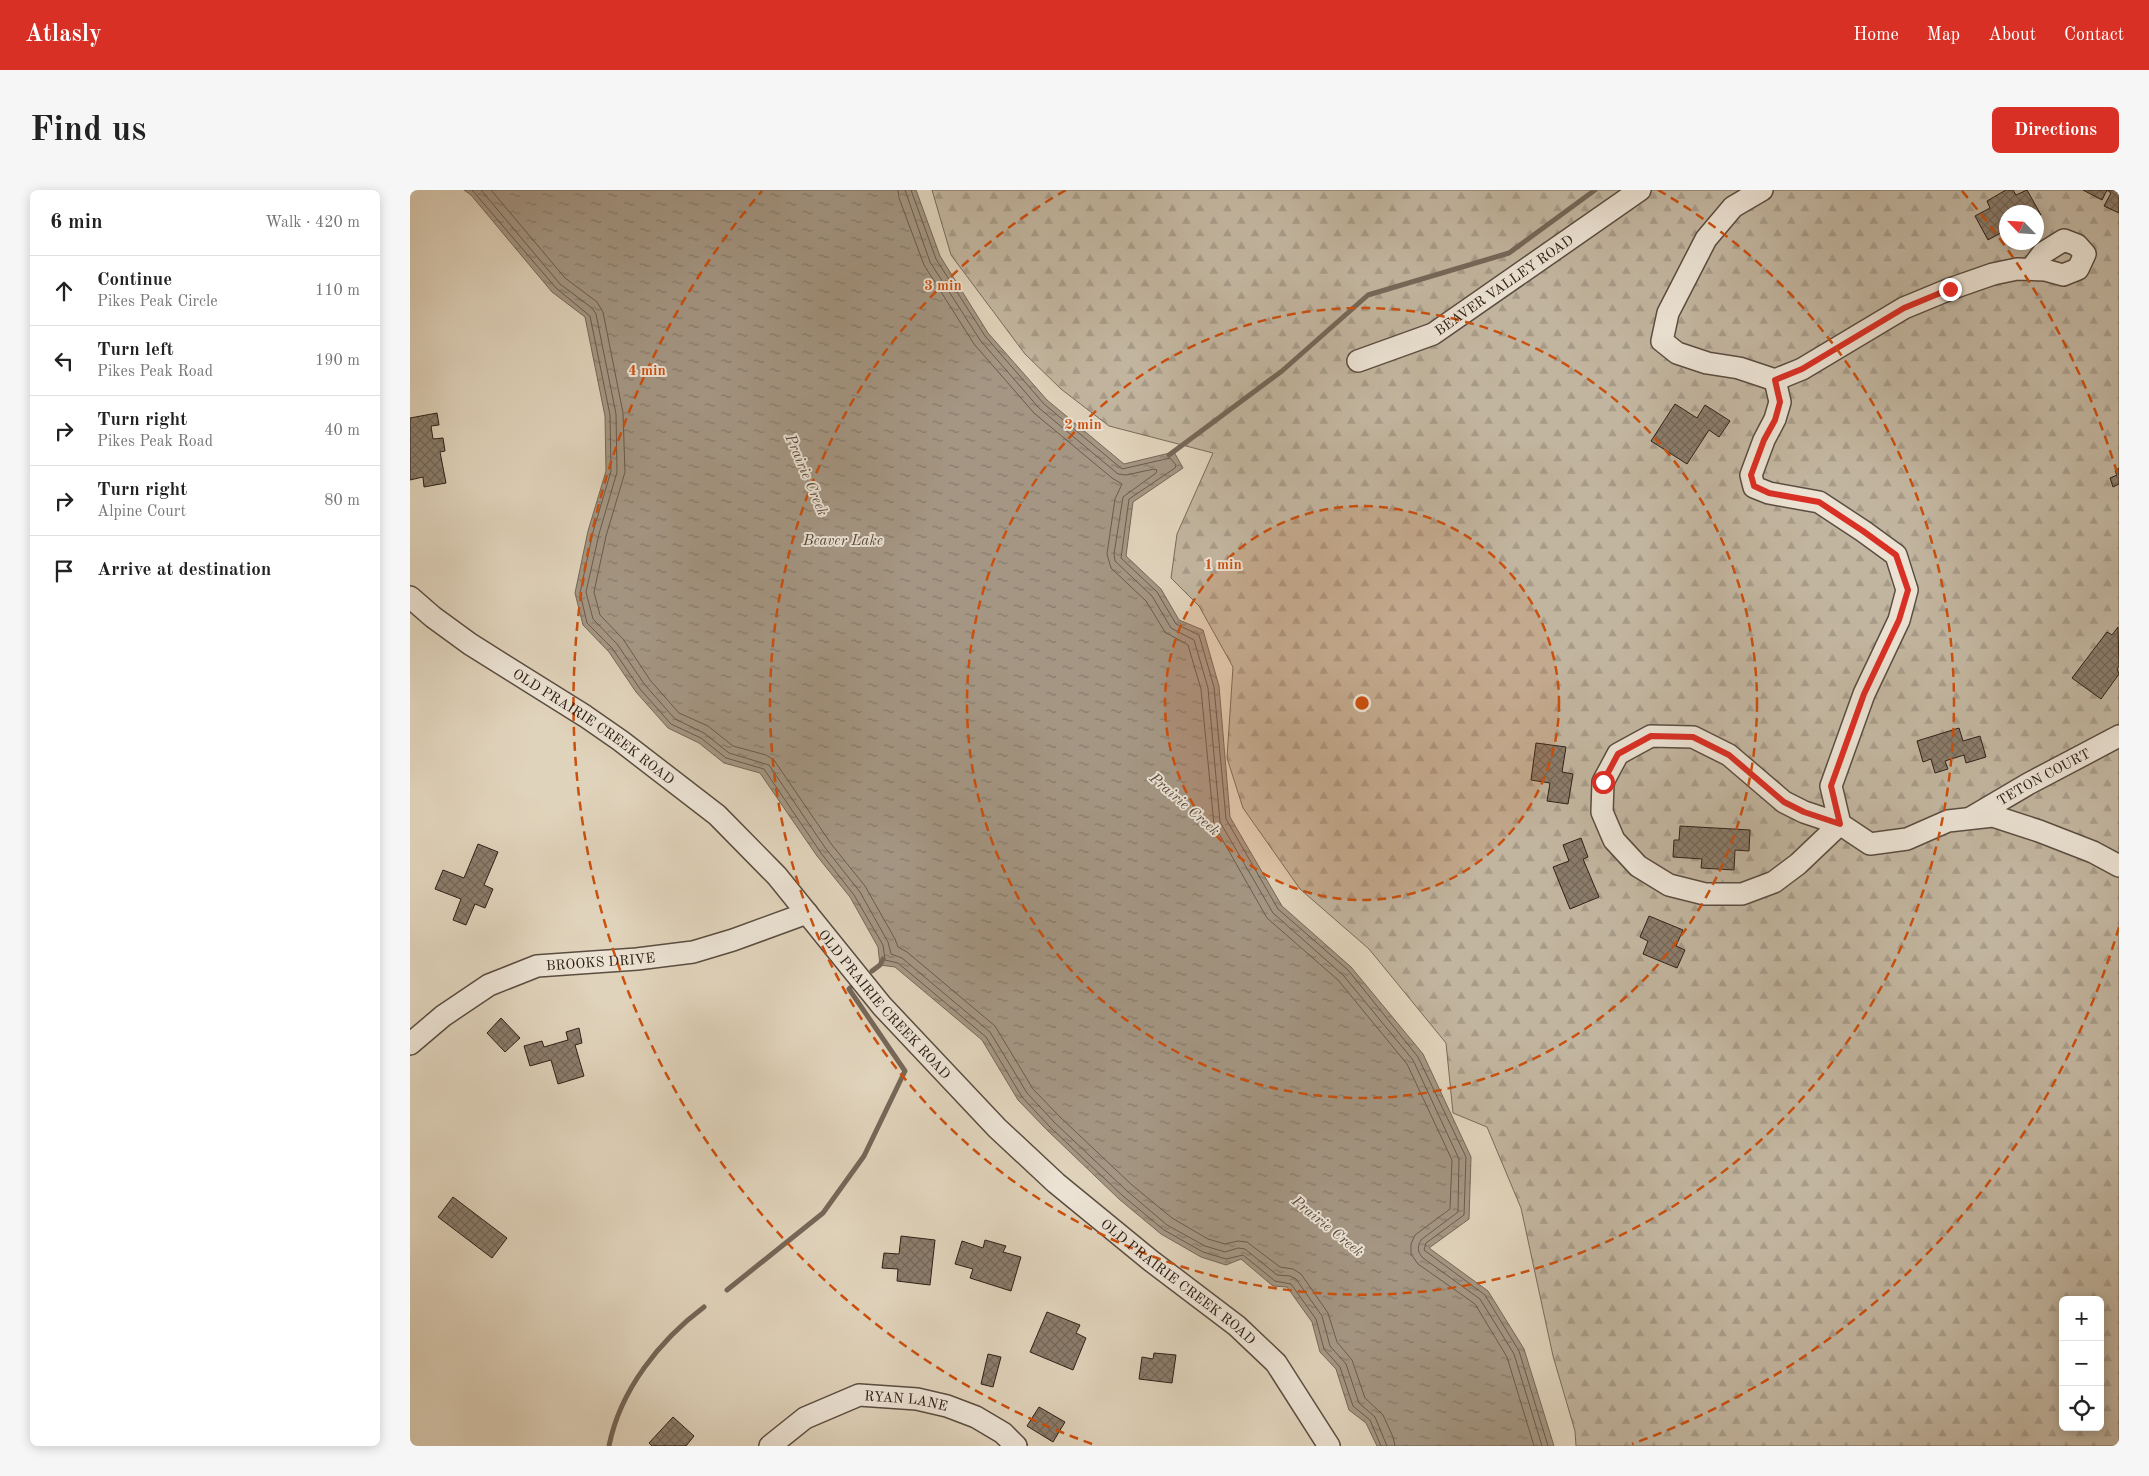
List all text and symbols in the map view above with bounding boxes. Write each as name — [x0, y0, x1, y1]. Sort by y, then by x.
text: Atlasly — [25, 23, 102, 47]
text: Home — [1853, 26, 1899, 44]
text: Map — [1927, 26, 1960, 44]
text: About — [1988, 26, 2036, 44]
text: Contact — [2064, 26, 2124, 44]
button: Directions — [1992, 107, 2119, 153]
text: Find us — [30, 113, 146, 148]
north arrow — [1999, 205, 2044, 250]
text: 6 min — [50, 212, 103, 233]
text: Walk · 420 m — [265, 215, 360, 231]
street label: BEAVER VALLEY ROAD — [1433, 233, 1576, 338]
text: Continue — [97, 271, 172, 290]
icon: ahead — [50, 277, 78, 305]
route end — [1939, 278, 1962, 301]
text: 3 min — [924, 279, 962, 294]
text: 110 m — [315, 283, 360, 299]
text: Pikes Peak Circle — [97, 294, 218, 310]
text: Turn left — [97, 341, 174, 360]
icon: left — [50, 347, 78, 375]
text: 190 m — [315, 353, 360, 369]
text: Pikes Peak Road — [97, 364, 213, 380]
text: 4 min — [628, 364, 666, 379]
text: Turn right — [97, 411, 187, 430]
icon: right — [50, 417, 78, 445]
text: 2 min — [1064, 418, 1102, 433]
text: 40 m — [324, 423, 360, 439]
water label: Prairie Creek — [781, 432, 830, 519]
text: Pikes Peak Road — [97, 434, 213, 450]
text: Turn right — [97, 481, 187, 500]
icon: right — [50, 487, 78, 515]
text: 80 m — [324, 493, 360, 509]
text: Alpine Court — [97, 504, 186, 520]
water label: Beaver Lake — [802, 534, 883, 549]
icon: arrive — [50, 557, 78, 585]
text: 1 min — [1204, 558, 1242, 573]
text: Arrive at destination — [97, 561, 271, 580]
street label: OLD PRAIRIE CREEK ROAD — [510, 667, 677, 787]
centre of rings — [1353, 694, 1371, 712]
street label: TETON COURT — [1995, 747, 2093, 809]
water label: Prairie Creek — [1145, 770, 1222, 839]
route start — [1592, 771, 1615, 794]
street label: OLD PRAIRIE CREEK ROAD — [815, 927, 953, 1082]
street label: BROOKS DRIVE — [545, 951, 656, 973]
water label: Prairie Creek — [1288, 1193, 1366, 1260]
street label: OLD PRAIRIE CREEK ROAD — [1098, 1217, 1258, 1348]
map controls — [2059, 1296, 2104, 1431]
button: + — [2059, 1296, 2104, 1341]
button: − — [2059, 1341, 2104, 1386]
button: locate — [2059, 1386, 2104, 1431]
street label: RYAN LANE — [864, 1389, 949, 1414]

